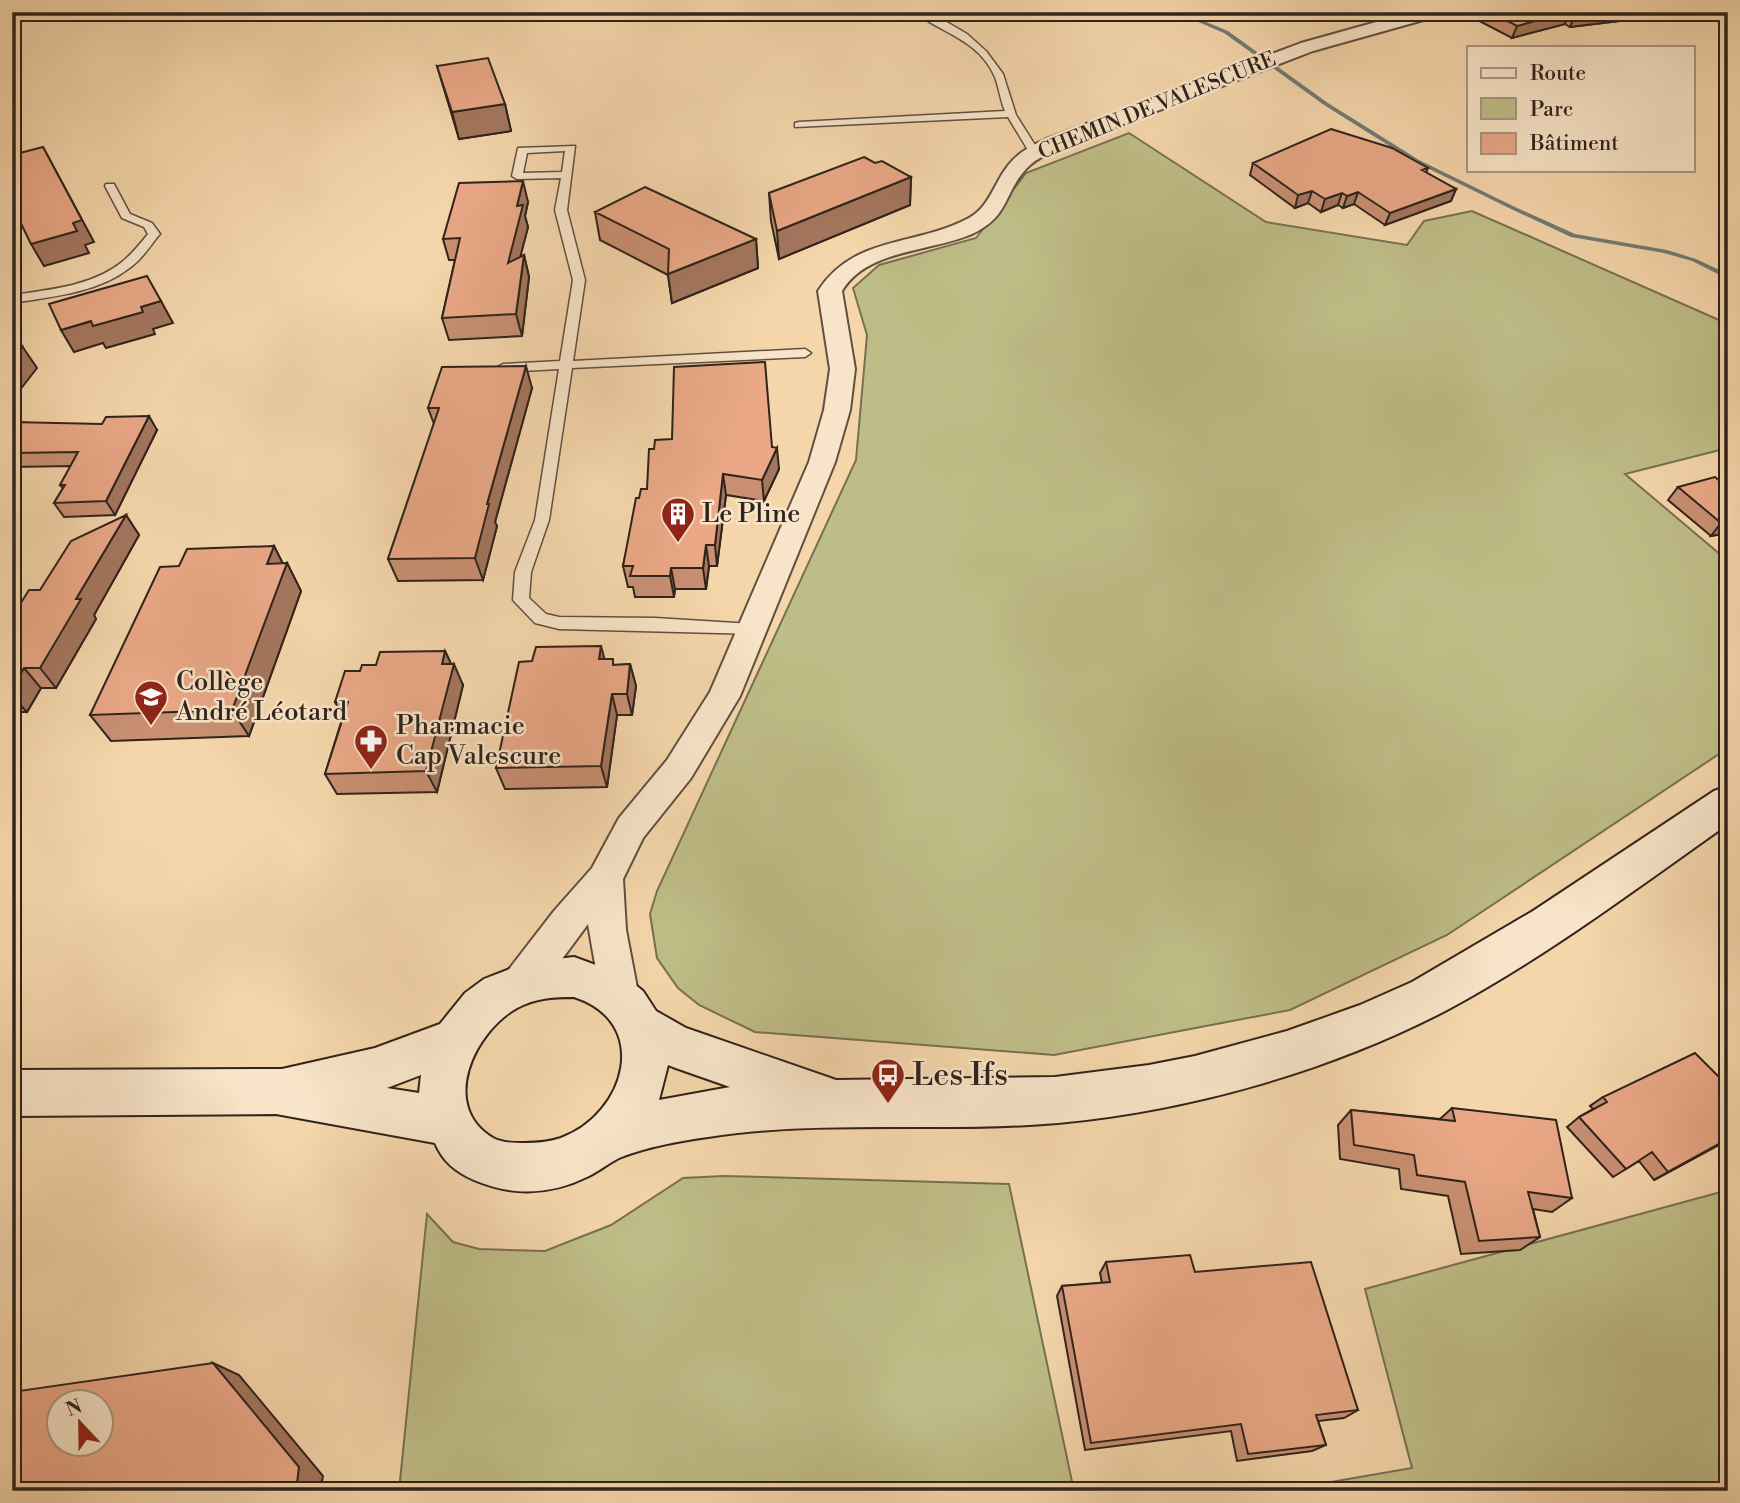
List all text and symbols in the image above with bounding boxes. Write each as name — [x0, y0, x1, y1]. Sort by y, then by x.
street label: CHEMIN DE VALESCURE — [1034, 46, 1280, 166]
legend — [1467, 46, 1694, 172]
text: Route — [1530, 61, 1586, 87]
text: Parc — [1530, 97, 1573, 123]
text: Bâtiment — [1529, 131, 1619, 157]
building icon: Le Pline — [659, 495, 697, 544]
place label: Le Pline — [702, 498, 800, 530]
place label: Collège André Léotard — [175, 666, 347, 728]
school or university icon: Collège André Léotard — [132, 678, 170, 727]
place label: Pharmacie Cap Valescure — [396, 710, 561, 772]
pharmacy icon: Pharmacie Cap Valescure — [352, 722, 390, 771]
place label: Les Ifs — [912, 1055, 1008, 1095]
bus stop icon: Les Ifs — [869, 1056, 907, 1105]
north arrow — [46, 1388, 116, 1458]
text: N — [63, 1394, 85, 1422]

